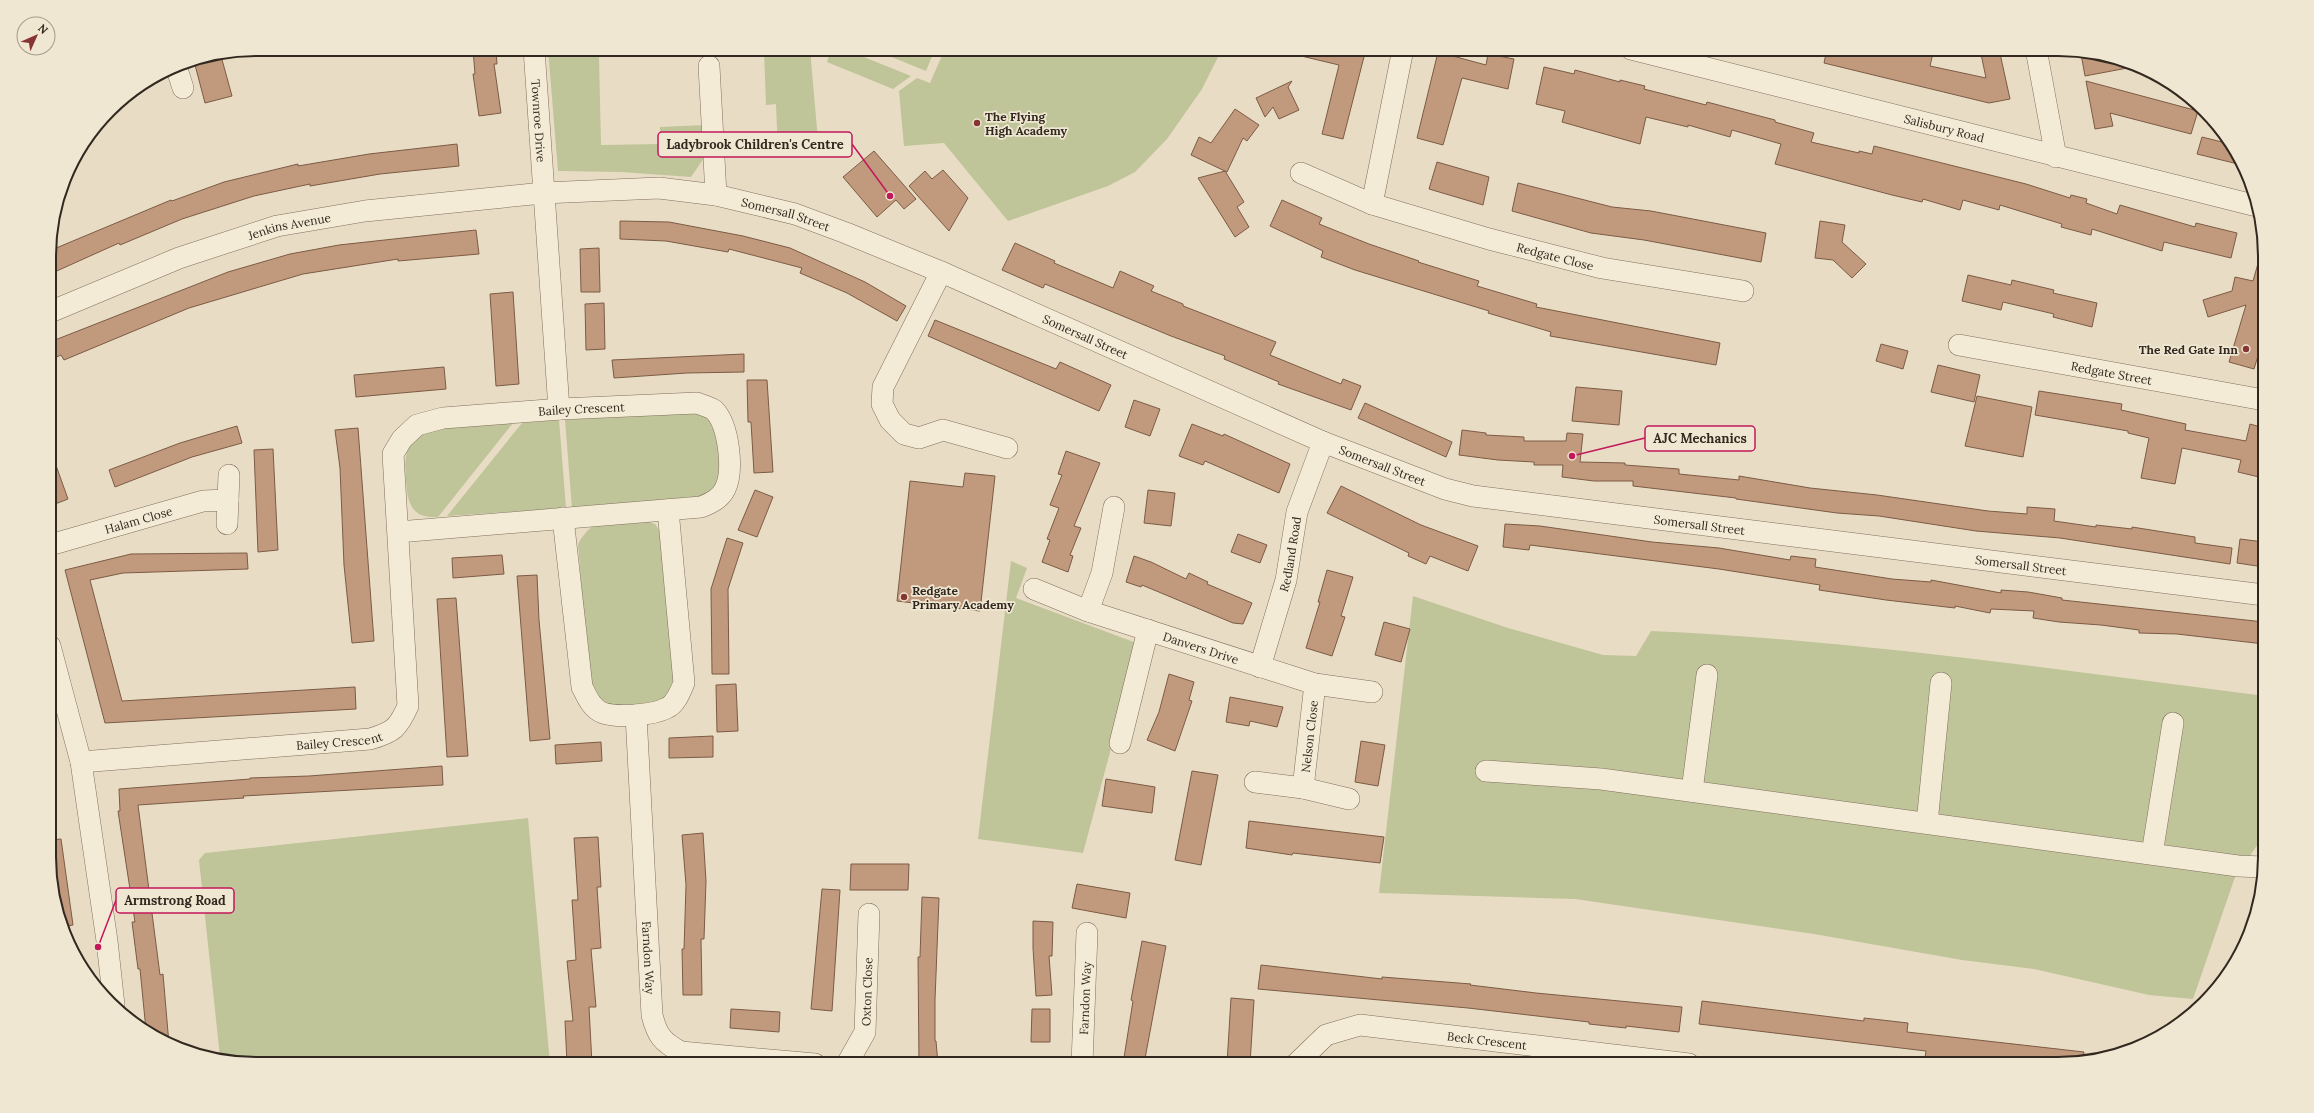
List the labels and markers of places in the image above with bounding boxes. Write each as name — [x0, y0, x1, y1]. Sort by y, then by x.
place label: The Flying High Academy — [985, 109, 1068, 138]
marker: The Flying High Academy — [972, 118, 982, 128]
callout: Ladybrook Children's Centre — [658, 132, 852, 157]
place label: The Red Gate Inn — [2139, 342, 2238, 357]
marker: The Red Gate Inn — [2241, 344, 2251, 354]
callout: AJC Mechanics — [1645, 426, 1755, 451]
place label: Redgate Primary Academy — [912, 583, 1014, 612]
marker: Redgate Primary Academy — [899, 592, 909, 602]
callout: Armstrong Road — [116, 888, 234, 913]

